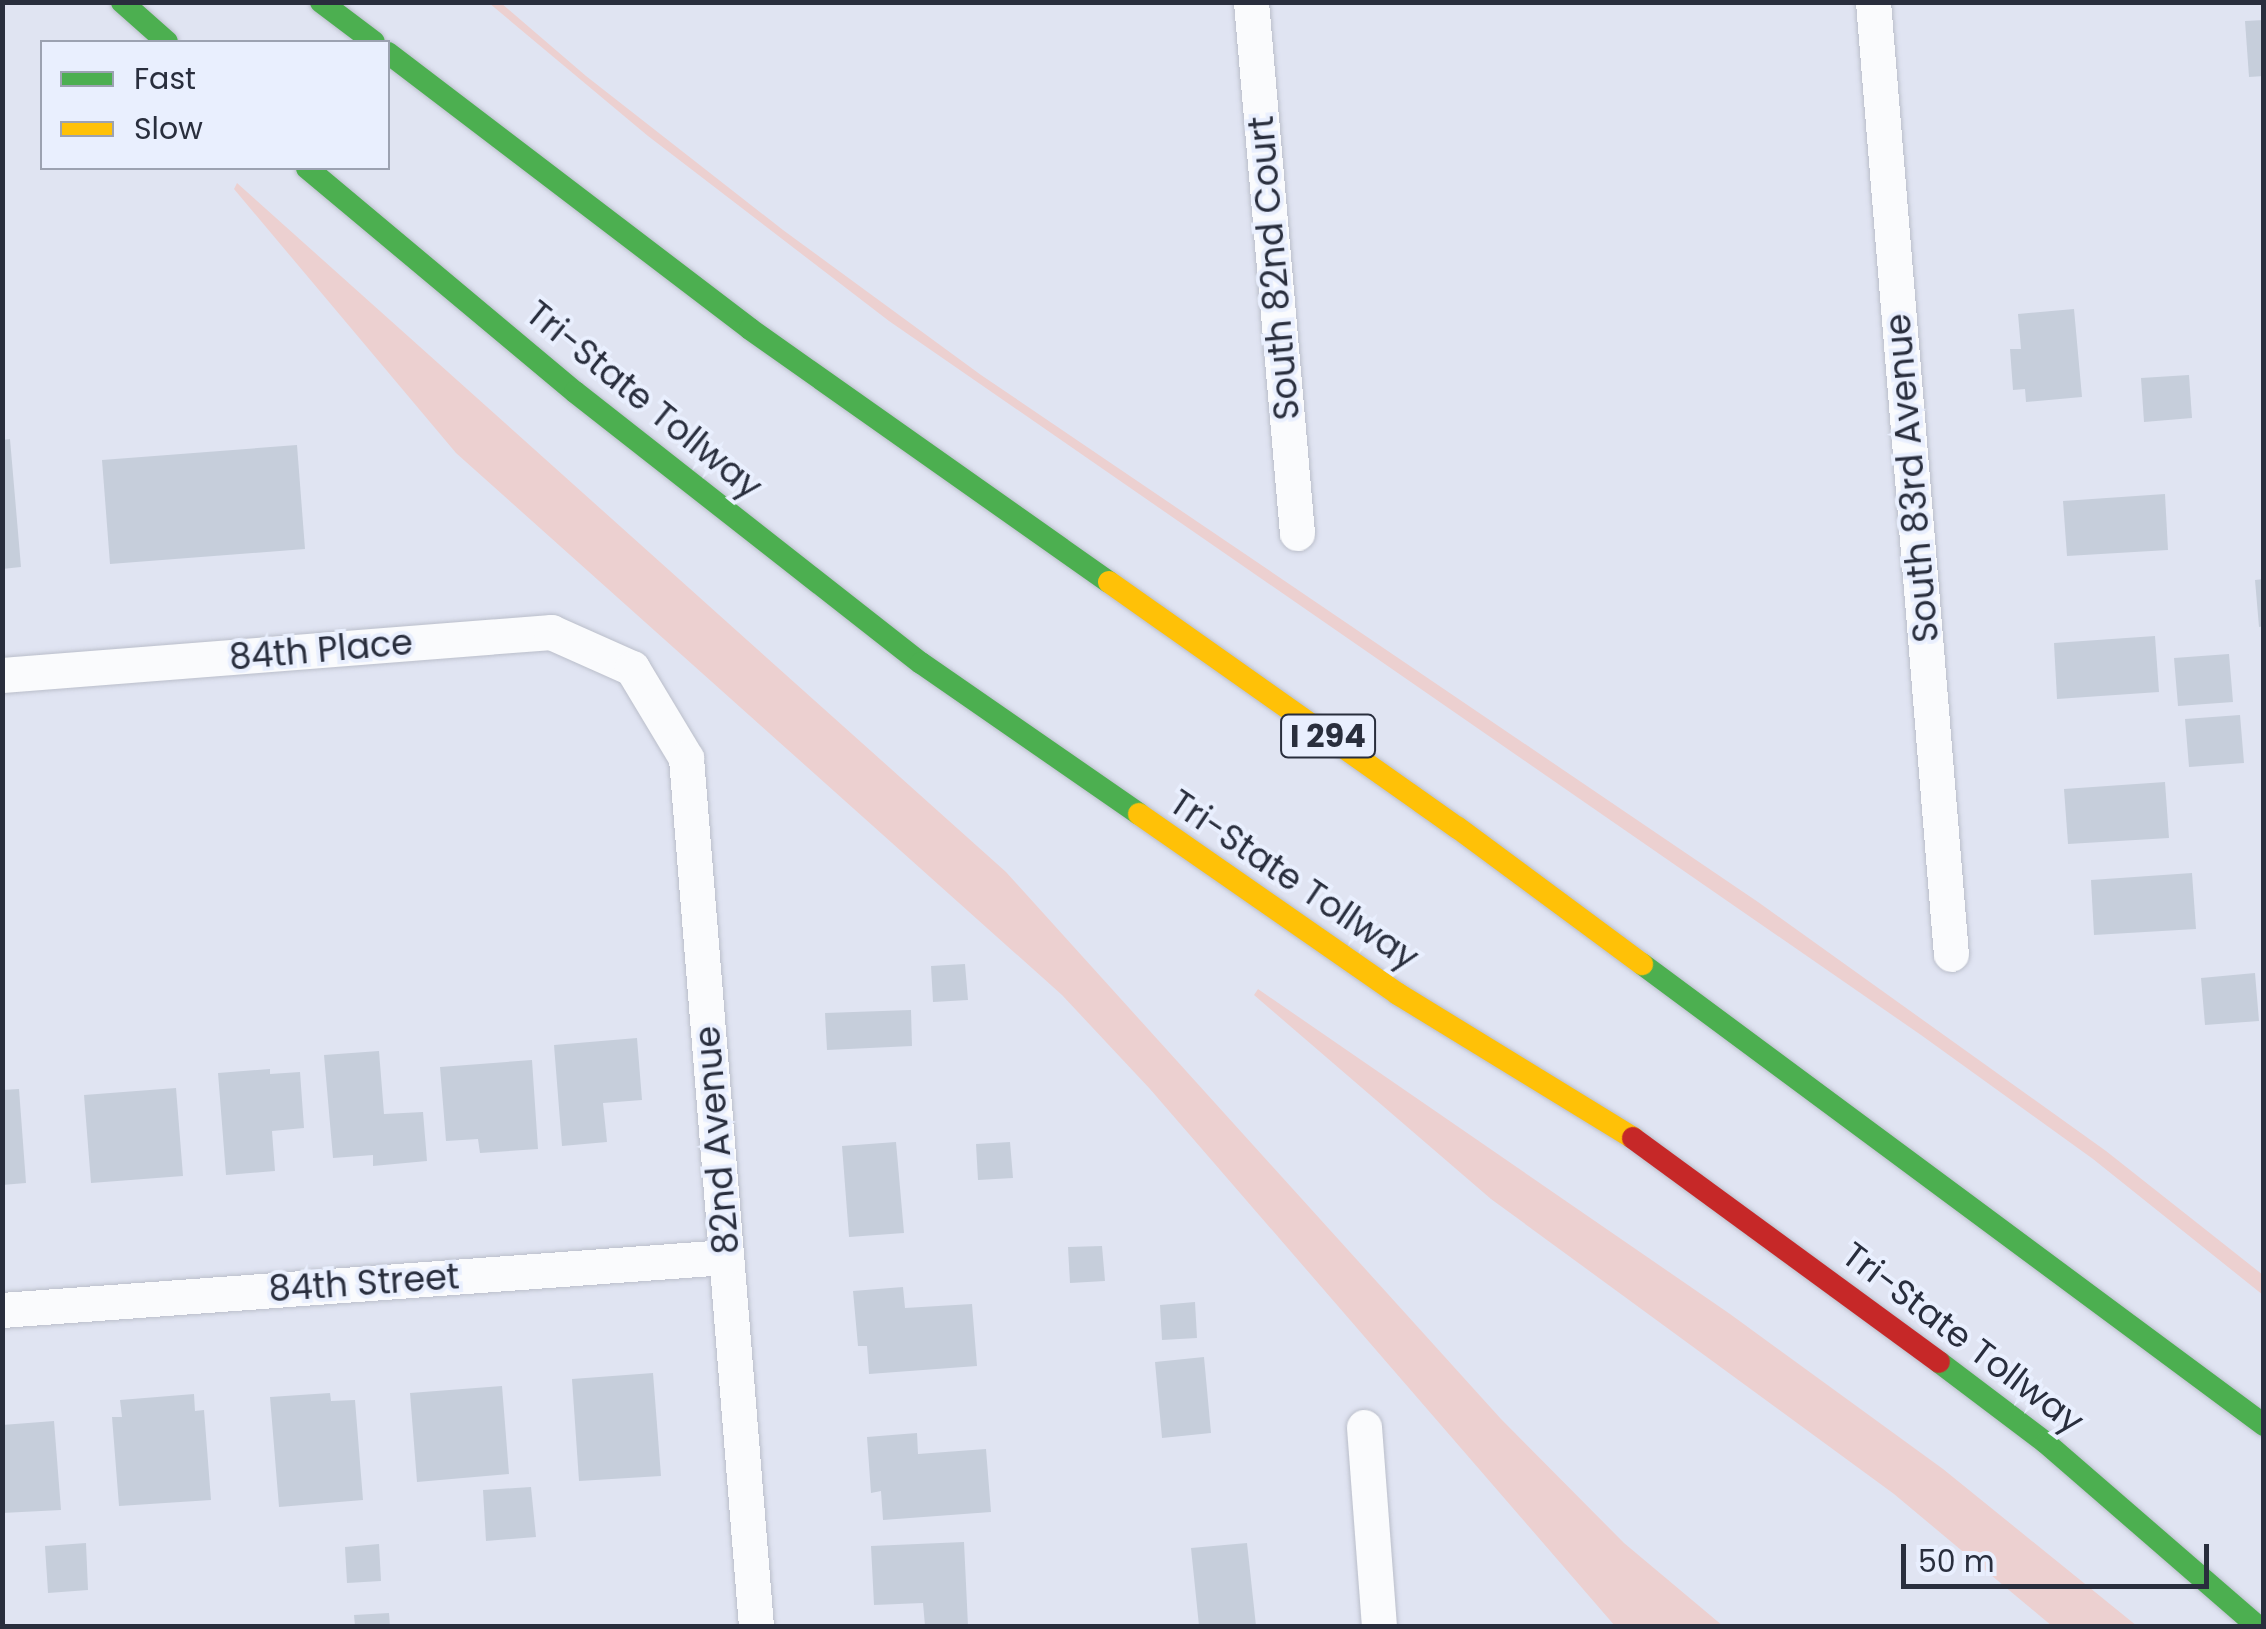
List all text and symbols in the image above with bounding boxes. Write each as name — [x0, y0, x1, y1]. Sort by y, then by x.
legend — [40, 40, 390, 170]
text: Fast — [134, 57, 196, 100]
text: Slow — [134, 107, 203, 150]
street label: South 82nd Court — [1240, 114, 1308, 422]
street label: Tri-State Tollway — [518, 292, 770, 508]
street label: South 83rd Avenue — [1877, 312, 1947, 644]
street label: 84th Place — [227, 621, 415, 679]
road number: I 294 — [1278, 709, 1378, 763]
street label: Tri-State Tollway — [1162, 781, 1426, 979]
street label: 82nd Avenue — [686, 1024, 748, 1256]
street label: Tri-State Tollway — [1834, 1234, 2092, 1442]
street label: 84th Street — [267, 1255, 461, 1311]
scale bar — [1906, 1524, 2214, 1586]
text: 50 m — [1918, 1540, 1995, 1583]

